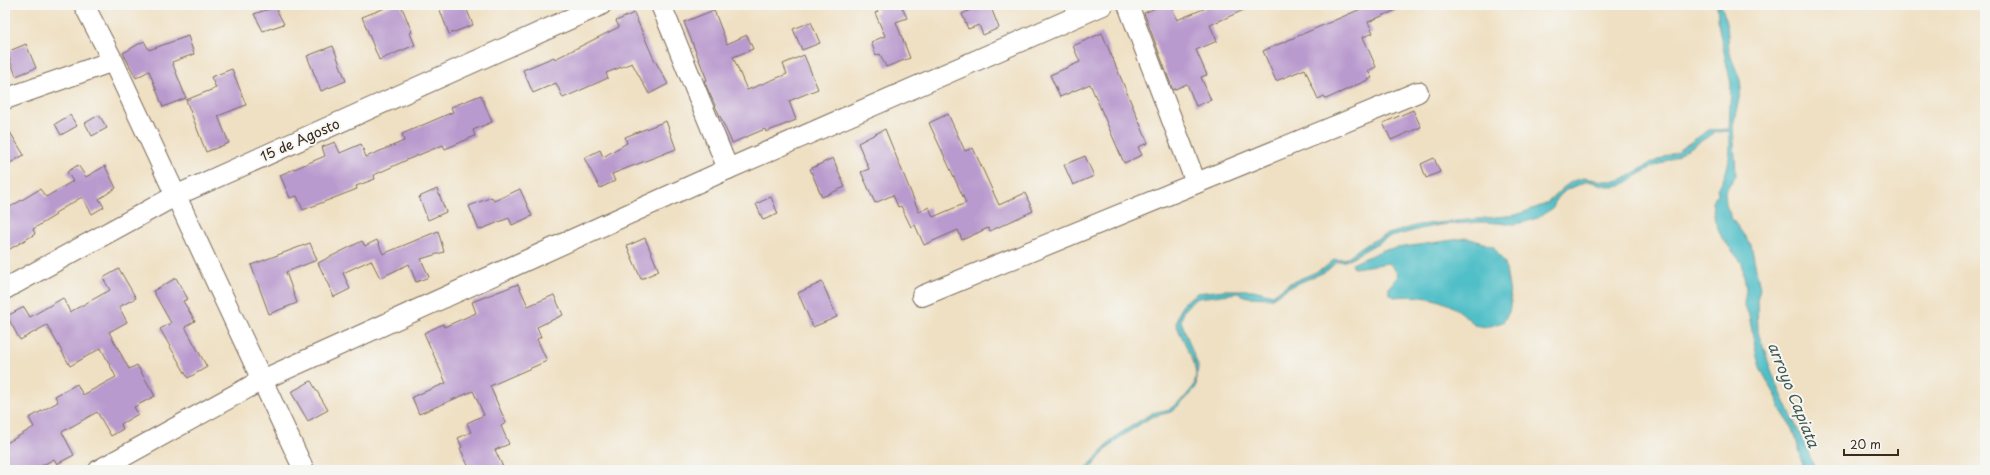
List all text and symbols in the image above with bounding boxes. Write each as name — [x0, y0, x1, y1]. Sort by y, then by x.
street label: 15 de Agosto — [257, 113, 343, 166]
water label: arroyo Capiata — [1763, 338, 1826, 451]
scale bar — [1844, 431, 1898, 457]
text: 20 m — [1850, 435, 1881, 453]

